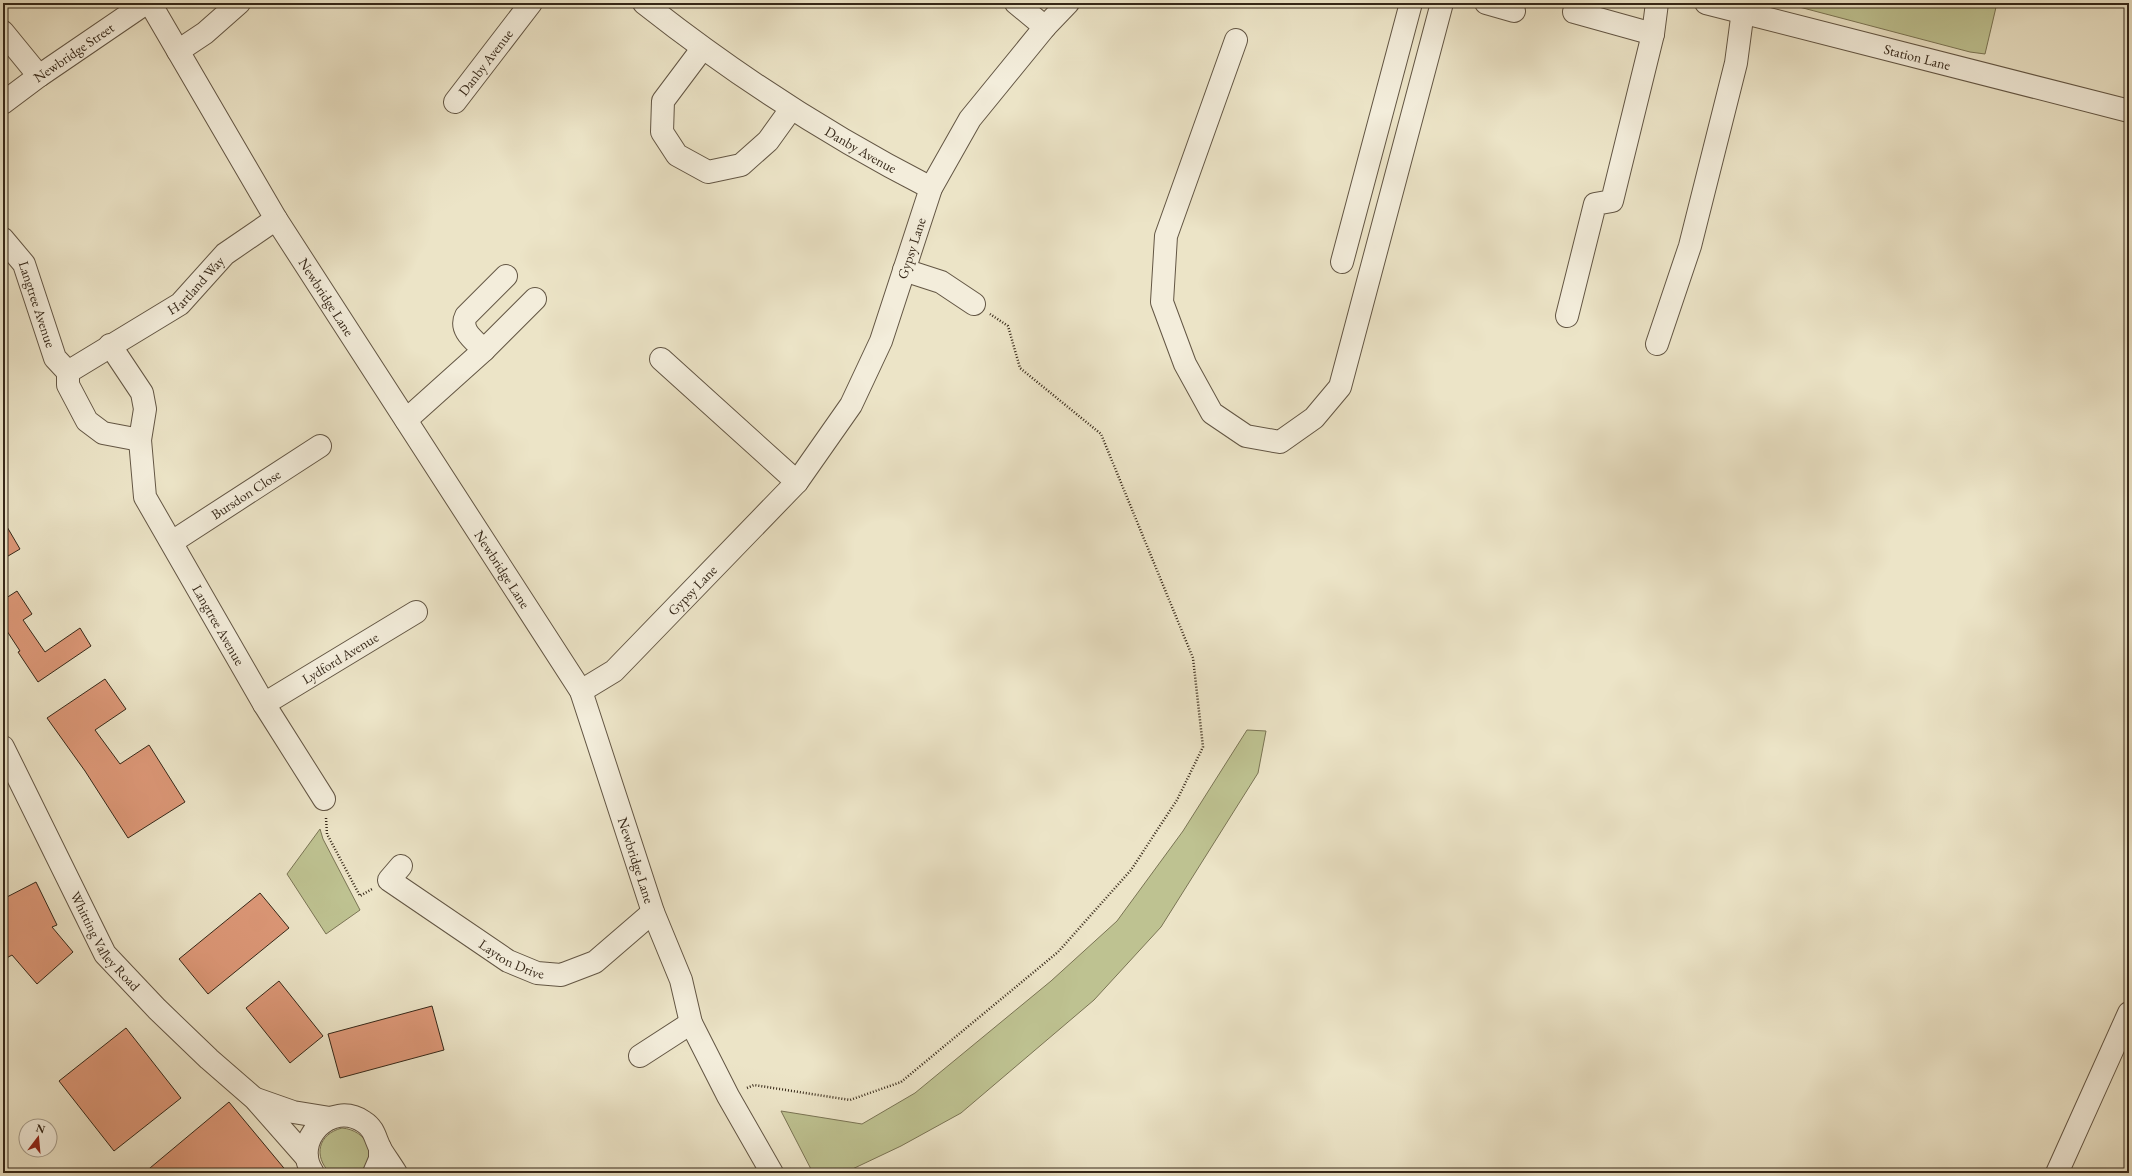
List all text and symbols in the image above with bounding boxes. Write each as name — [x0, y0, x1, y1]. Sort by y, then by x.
street label: Newbridge Street — [30, 18, 118, 86]
street label: Danby Avenue — [454, 25, 517, 99]
street label: Station Lane — [1882, 40, 1953, 74]
street label: Danby Avenue — [822, 122, 900, 177]
street label: Gypsy Lane — [893, 215, 930, 281]
street label: Hartland Way — [164, 251, 229, 319]
street label: Newbridge Lane — [295, 255, 359, 340]
street label: Langtree Avenue — [15, 259, 60, 350]
street label: Bursdon Close — [208, 465, 284, 523]
street label: Newbridge Lane — [470, 527, 534, 612]
street label: Gypsy Lane — [664, 561, 721, 619]
street label: Langtree Avenue — [188, 581, 249, 669]
street label: Lydford Avenue — [299, 628, 382, 688]
street label: Newbridge Lane — [614, 815, 659, 906]
street label: Whitting Valley Road — [66, 888, 145, 995]
street label: Layton Drive — [476, 935, 545, 983]
north arrow — [18, 1118, 58, 1158]
text: N — [35, 1120, 47, 1136]

